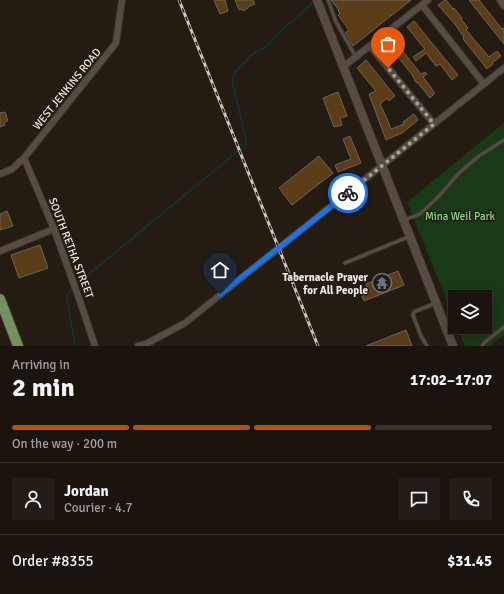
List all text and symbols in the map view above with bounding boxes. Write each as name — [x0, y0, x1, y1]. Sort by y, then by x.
pin — [371, 27, 405, 68]
icon: bag — [377, 33, 399, 55]
street label: WEST JENKINS ROAD — [30, 46, 104, 132]
courier — [328, 173, 368, 213]
icon: bike — [337, 182, 359, 204]
street label: SOUTH RETHA STREET — [46, 196, 96, 301]
park label: Mina Weil Park — [425, 210, 496, 223]
pin — [203, 253, 237, 294]
icon: home — [209, 259, 231, 281]
place label: Tabernacle Prayer for All People — [282, 271, 369, 297]
temple icon: Tabernacle Prayer for All People — [371, 272, 393, 294]
map controls — [448, 290, 492, 334]
button: layers — [448, 290, 492, 334]
text: Arriving in — [12, 357, 70, 373]
text: 17:02–17:07 — [410, 371, 492, 389]
text: 2 min — [12, 372, 75, 404]
text: On the way · 200 m — [12, 436, 117, 452]
button: person — [12, 478, 54, 520]
button: chat — [398, 478, 440, 520]
button: phone — [450, 478, 492, 520]
text: Jordan — [64, 482, 109, 500]
text: Courier · 4.7 — [64, 500, 133, 516]
text: Order #8355 — [12, 552, 94, 570]
text: $31.45 — [447, 552, 492, 570]

